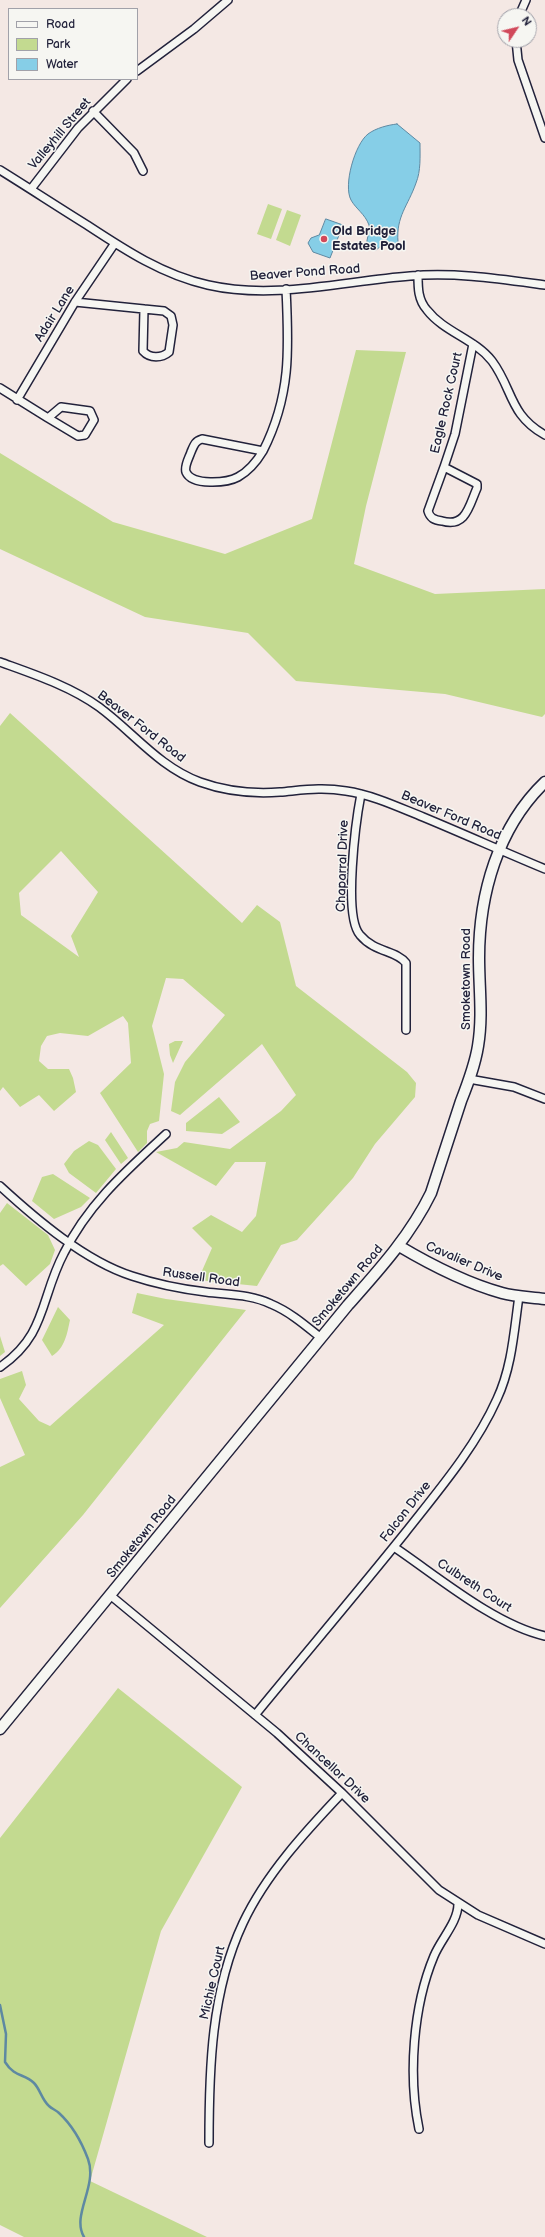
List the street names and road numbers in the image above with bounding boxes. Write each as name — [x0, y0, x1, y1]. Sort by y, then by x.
street label: Valleyhill Street — [25, 95, 95, 173]
street label: Beaver Pond Road — [249, 261, 361, 285]
street label: Adair Lane — [32, 283, 78, 345]
street label: Eagle Rock Court — [428, 351, 466, 455]
street label: Beaver Ford Road — [94, 688, 188, 766]
street label: Beaver Ford Road — [398, 788, 504, 844]
street label: Chaparral Drive — [334, 820, 352, 912]
street label: Smoketown Road — [459, 928, 475, 1030]
street label: Cavalier Drive — [423, 1239, 505, 1285]
street label: Smoketown Road — [309, 1242, 387, 1330]
street label: Russell Road — [161, 1265, 241, 1291]
street label: Falcon Drive — [377, 1478, 435, 1546]
street label: Smoketown Road — [104, 1493, 180, 1581]
street label: Culbreth Court — [434, 1556, 514, 1616]
street label: Chancellor Drive — [291, 1729, 373, 1807]
street label: Michie Court — [197, 1945, 229, 2021]

